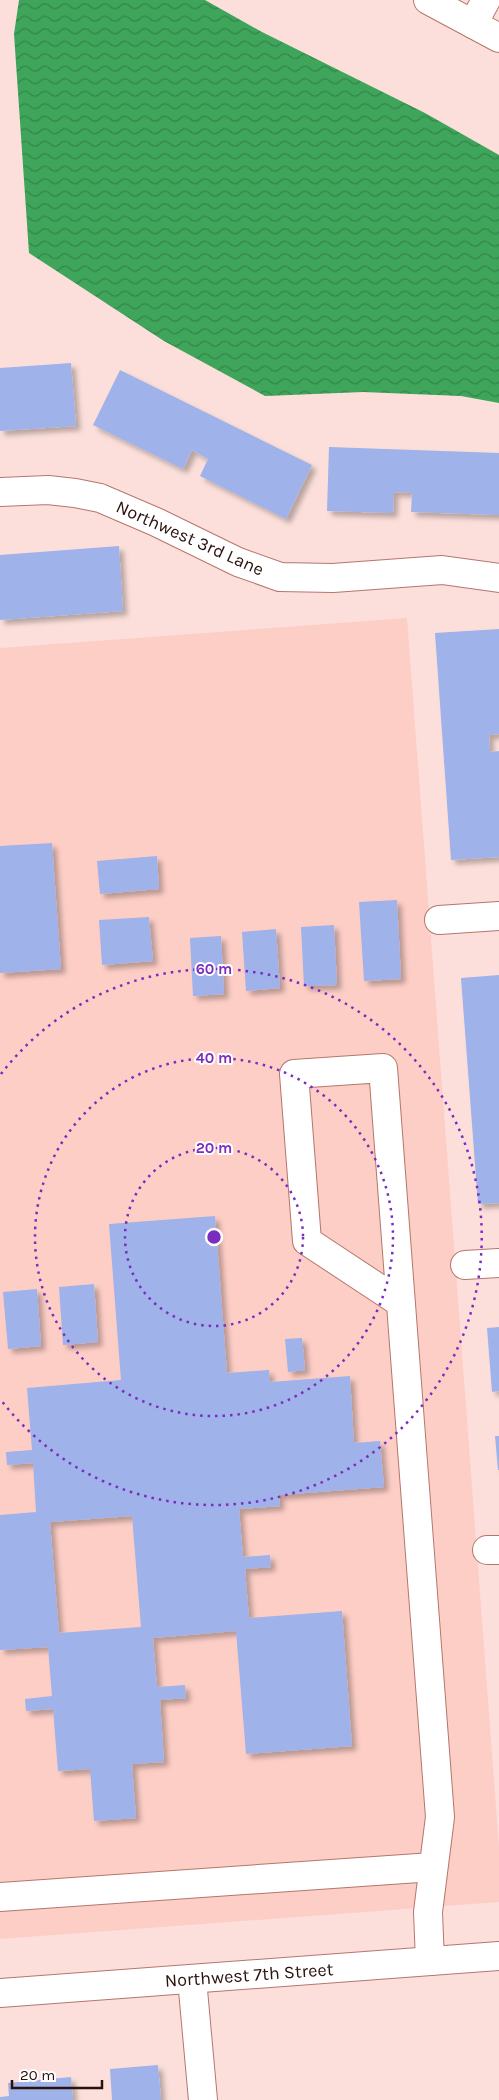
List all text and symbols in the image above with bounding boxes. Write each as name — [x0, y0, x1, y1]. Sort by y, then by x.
street label: Northwest 3rd Lane — [113, 495, 267, 581]
text: 60 m — [196, 960, 232, 978]
text: 40 m — [196, 1049, 232, 1067]
text: 20 m — [196, 1139, 232, 1157]
centre of rings — [205, 1228, 223, 1246]
street label: Northwest 7th Street — [164, 1958, 334, 1992]
scale bar — [12, 2058, 102, 2090]
text: 20 m — [20, 2066, 55, 2084]

